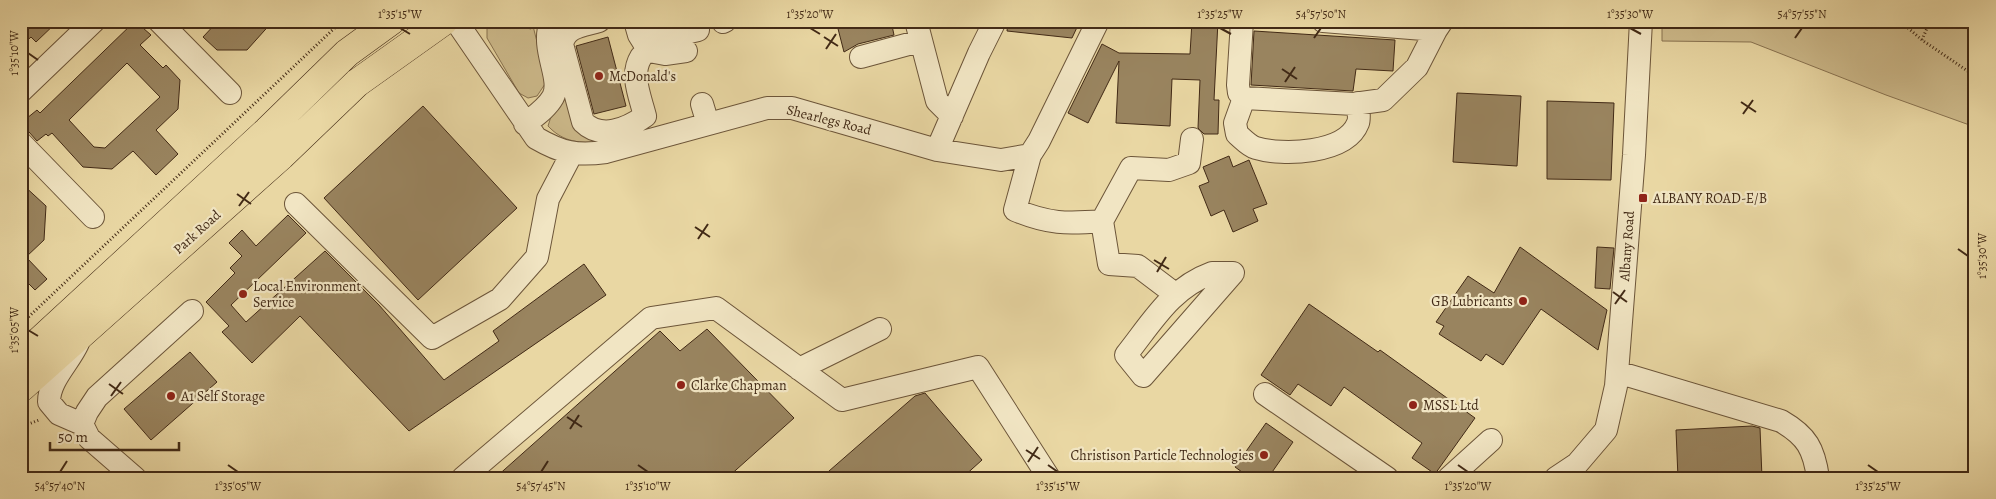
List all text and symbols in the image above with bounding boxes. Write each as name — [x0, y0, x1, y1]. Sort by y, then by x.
text: 1°35'15"W — [378, 6, 423, 22]
text: 1°35'20"W — [787, 6, 834, 22]
text: 1°35'25"W — [1197, 6, 1244, 22]
text: 54°57'50"N — [1296, 6, 1347, 22]
text: 1°35'30"W — [1607, 6, 1654, 22]
text: 54°57'55"N — [1777, 6, 1827, 22]
text: 1°35'10"W — [6, 30, 22, 76]
place label: McDonald's — [609, 67, 676, 86]
marker: McDonald's — [593, 70, 605, 82]
street label: Shearlegs Road — [784, 100, 874, 140]
place label: ALBANY ROAD-E/B — [1652, 189, 1767, 208]
marker: ALBANY ROAD-E/B — [1637, 192, 1649, 204]
street label: Park Road — [169, 205, 225, 259]
street label: Albany Road — [1615, 210, 1639, 283]
text: 1°35'30"W — [1974, 232, 1990, 279]
place label: Local Environment Service — [253, 277, 361, 312]
marker: Local Environment Service — [237, 288, 249, 300]
place label: GB Lubricants — [1431, 292, 1513, 311]
marker: GB Lubricants — [1517, 295, 1529, 307]
text: 1°35'05"W — [6, 306, 22, 353]
place label: Clarke Chapman — [691, 376, 787, 395]
marker: Clarke Chapman — [675, 379, 687, 391]
place label: A1 Self Storage — [180, 387, 265, 406]
marker: A1 Self Storage — [165, 390, 177, 402]
place label: MSSL Ltd — [1423, 396, 1479, 415]
marker: MSSL Ltd — [1407, 399, 1419, 411]
scale bar — [50, 419, 179, 451]
text: 50 m — [58, 427, 88, 447]
place label: Christison Particle Technologies — [1071, 446, 1254, 465]
marker: Christison Particle Technologies — [1258, 449, 1270, 461]
text: 54°57'40"N — [35, 478, 86, 494]
text: 1°35'05"W — [215, 478, 262, 494]
text: 54°57'45"N — [516, 478, 566, 494]
text: 1°35'10"W — [625, 478, 671, 494]
text: 1°35'15"W — [1036, 478, 1081, 494]
text: 1°35'20"W — [1445, 478, 1492, 494]
text: 1°35'25"W — [1855, 478, 1902, 494]

